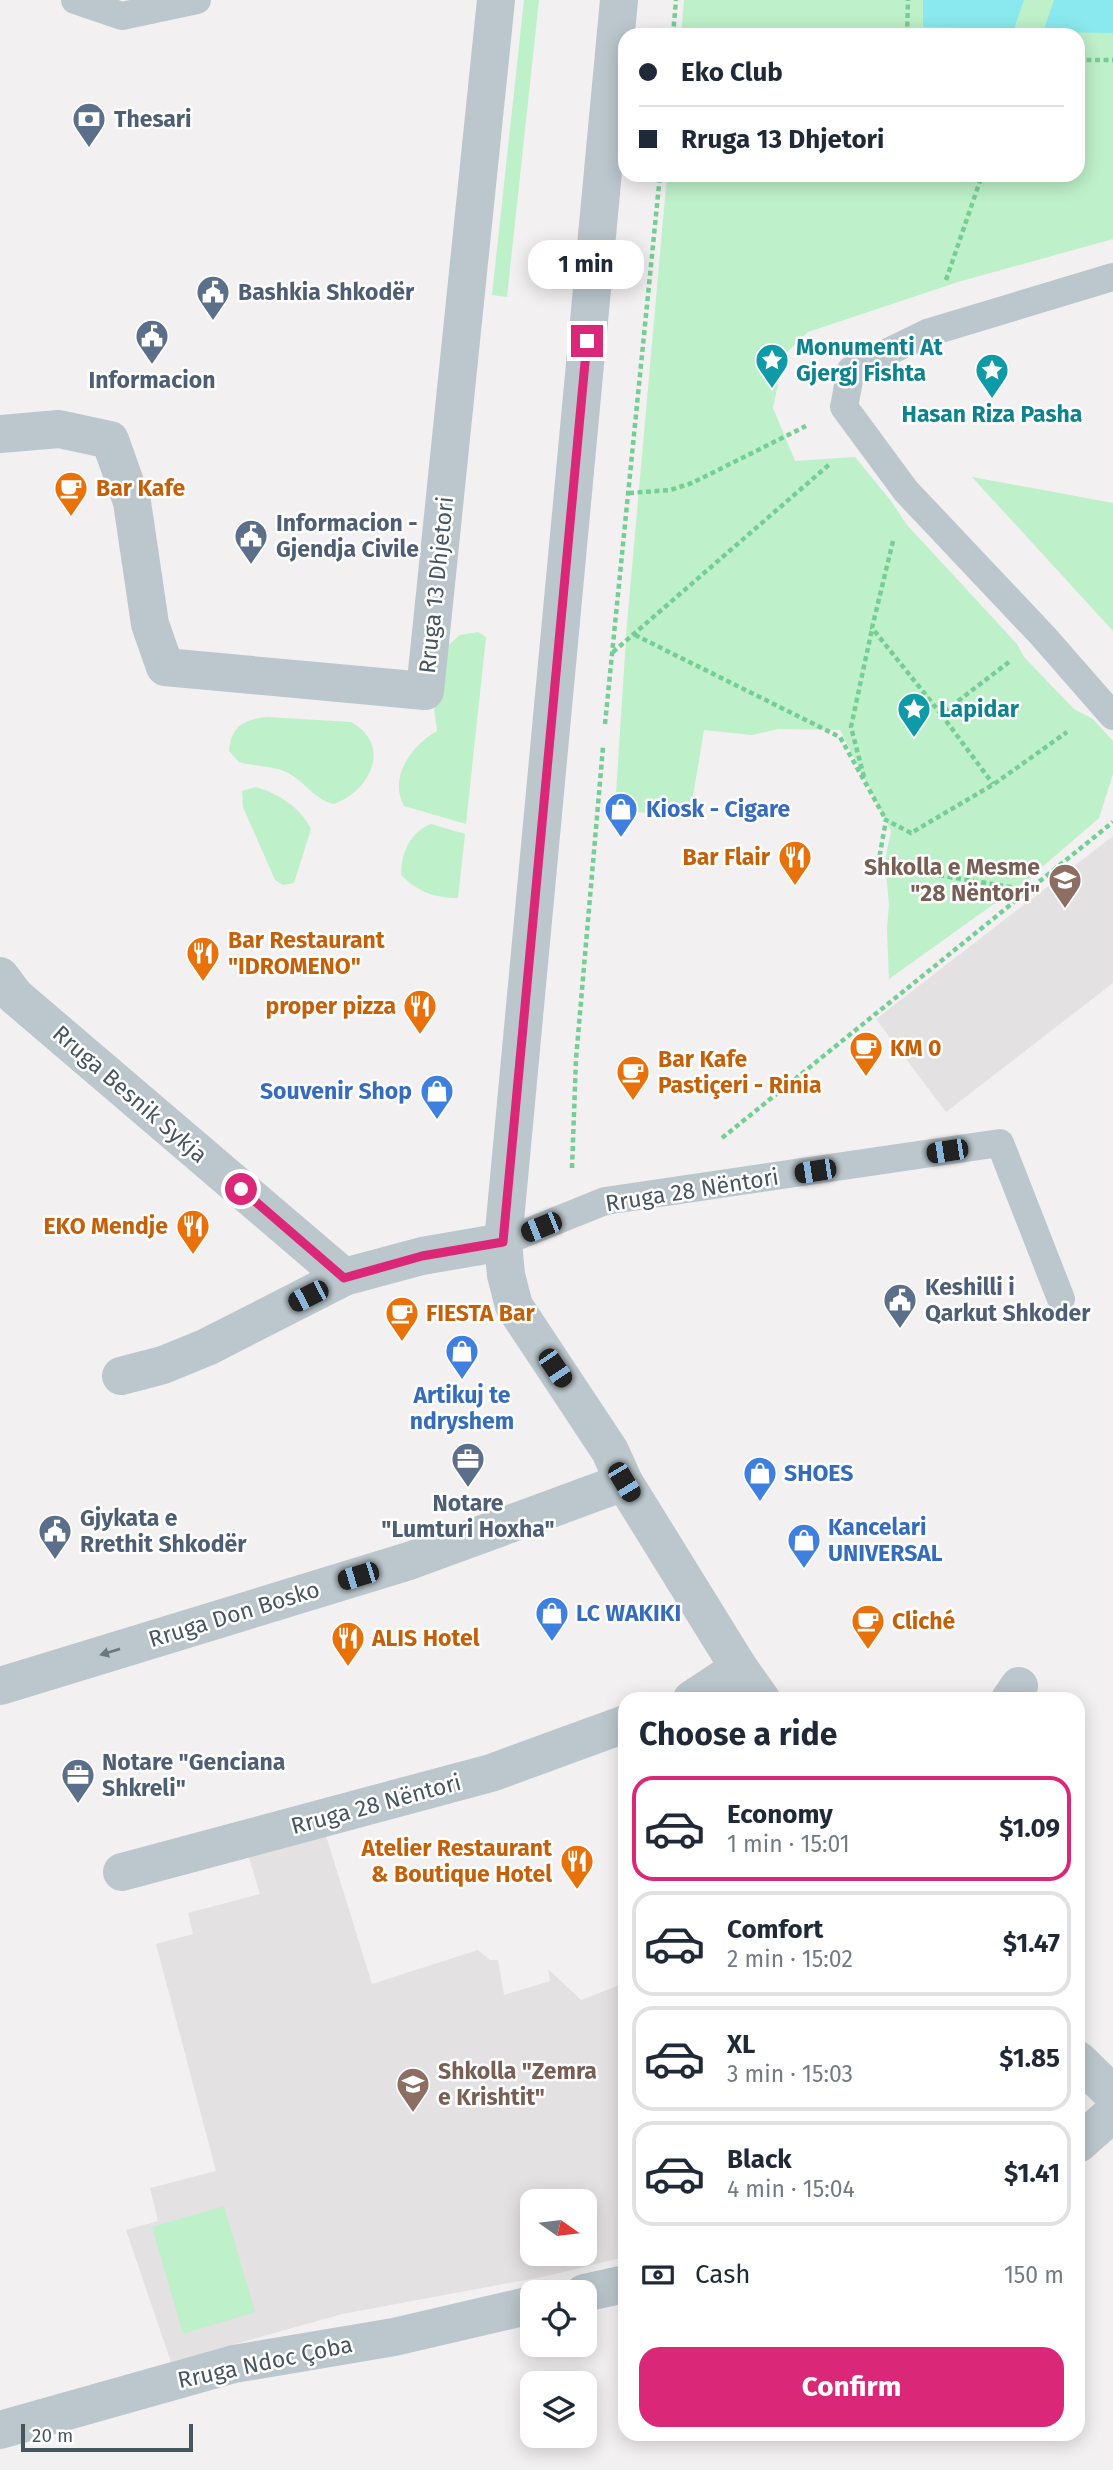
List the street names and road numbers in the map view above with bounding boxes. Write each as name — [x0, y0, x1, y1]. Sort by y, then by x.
street label: Rruga 13 Dhjetori — [413, 495, 459, 675]
street label: Rruga Besnik Sykja — [47, 1019, 213, 1169]
street label: Rruga 28 Nëntori — [603, 1162, 781, 1218]
street label: Rruga Don Bosko — [145, 1575, 323, 1653]
street label: Rruga 28 Nëntori — [288, 1768, 464, 1840]
street label: Rruga Ndoc Çoba — [175, 2330, 355, 2394]

